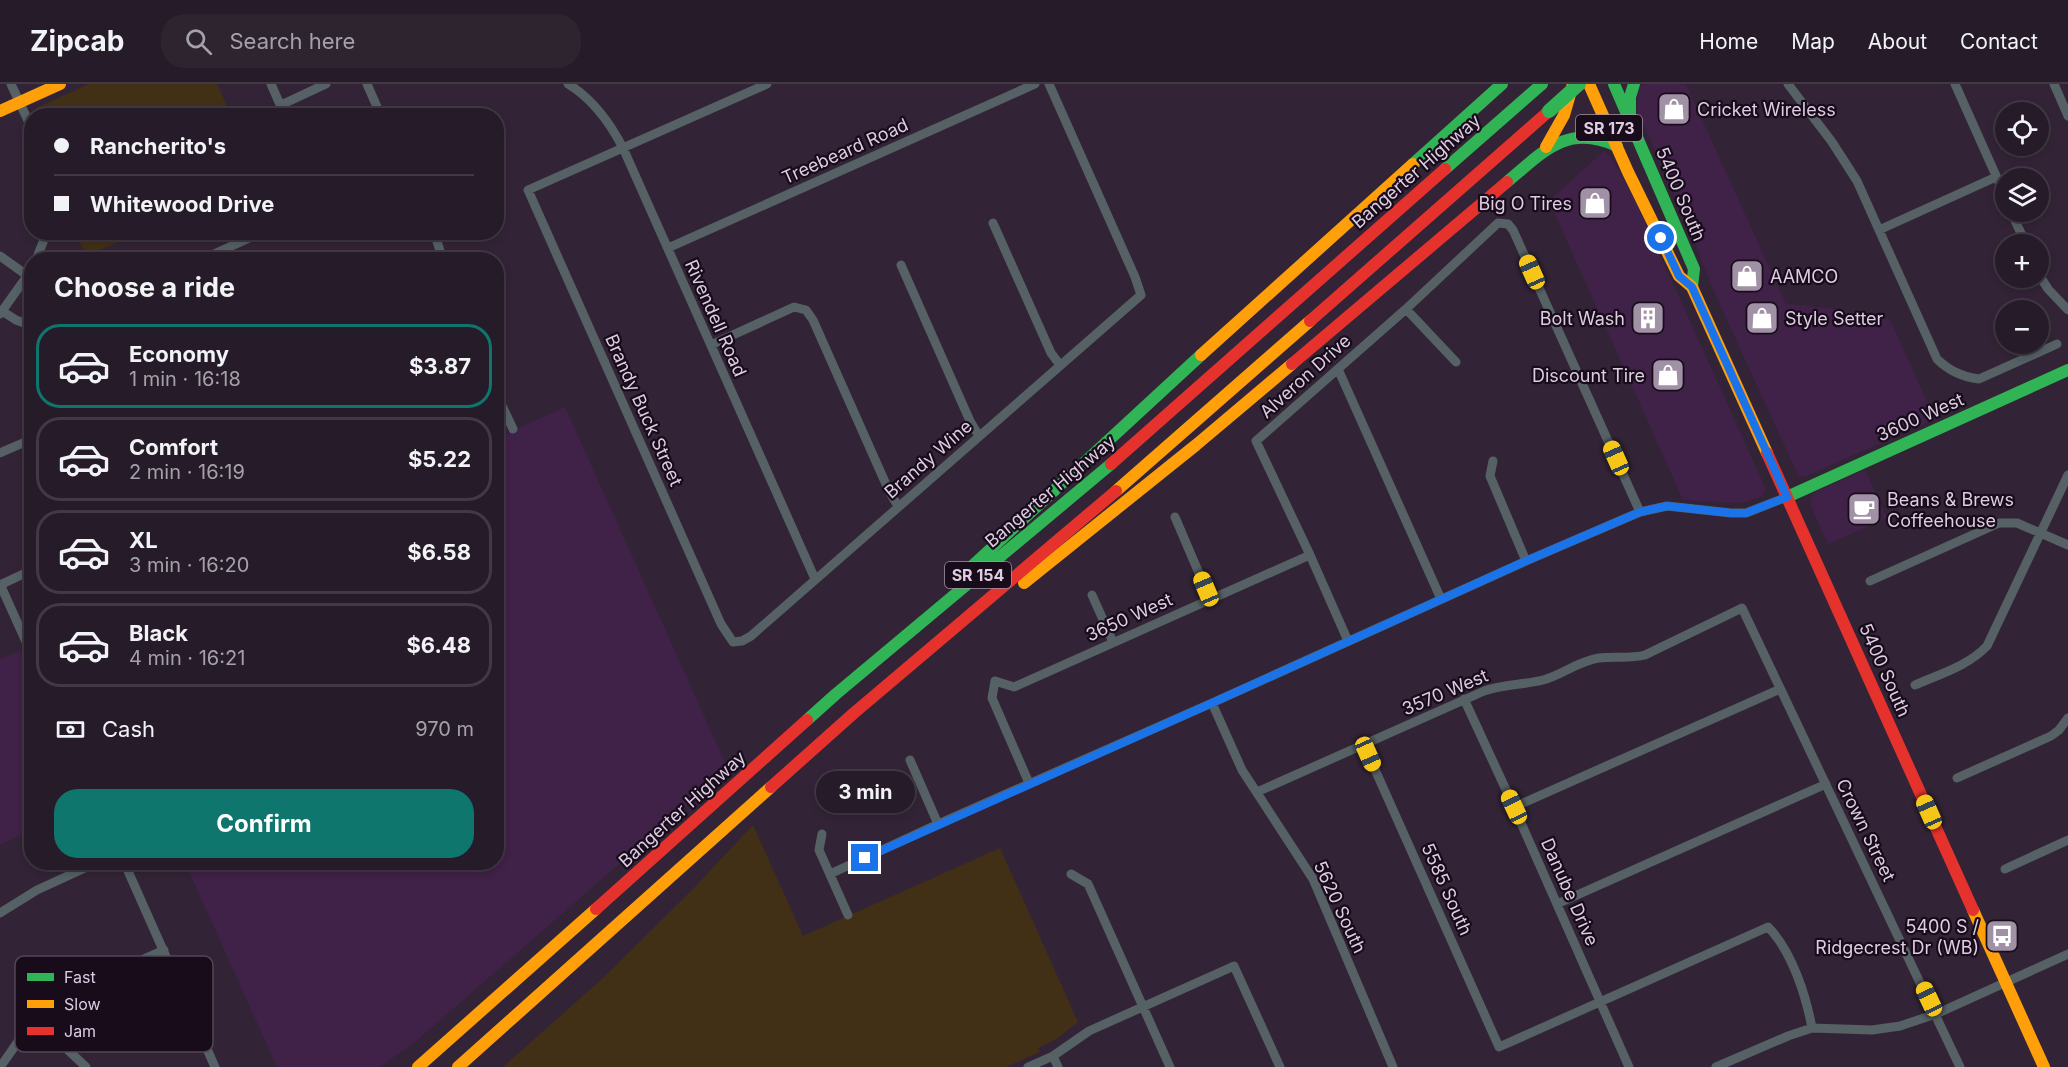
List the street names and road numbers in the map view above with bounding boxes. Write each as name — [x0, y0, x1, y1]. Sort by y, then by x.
street label: Bangerter Highway — [1348, 110, 1484, 232]
street label: Treebeard Road — [779, 114, 911, 188]
road number: SR 173 — [1576, 115, 1642, 141]
street label: 5400 South — [1652, 144, 1710, 244]
street label: Rivendell Road — [681, 256, 751, 380]
street label: Alveron Drive — [1255, 330, 1355, 422]
street label: Brandy Buck Street — [601, 331, 687, 489]
street label: 3600 West — [1873, 388, 1967, 445]
street label: Brandy Wine — [880, 415, 976, 503]
street label: Bangerter Highway — [981, 430, 1119, 552]
road number: SR 154 — [945, 562, 1011, 588]
street label: 3650 West — [1083, 589, 1176, 645]
street label: 5400 South — [1855, 620, 1915, 720]
street label: 3570 West — [1399, 664, 1491, 719]
street label: Bangerter Highway — [614, 747, 750, 871]
street label: Crown Street — [1832, 775, 1900, 885]
street label: Danube Drive — [1537, 835, 1603, 949]
street label: 5585 South — [1417, 840, 1477, 938]
street label: 5620 South — [1310, 858, 1370, 956]

